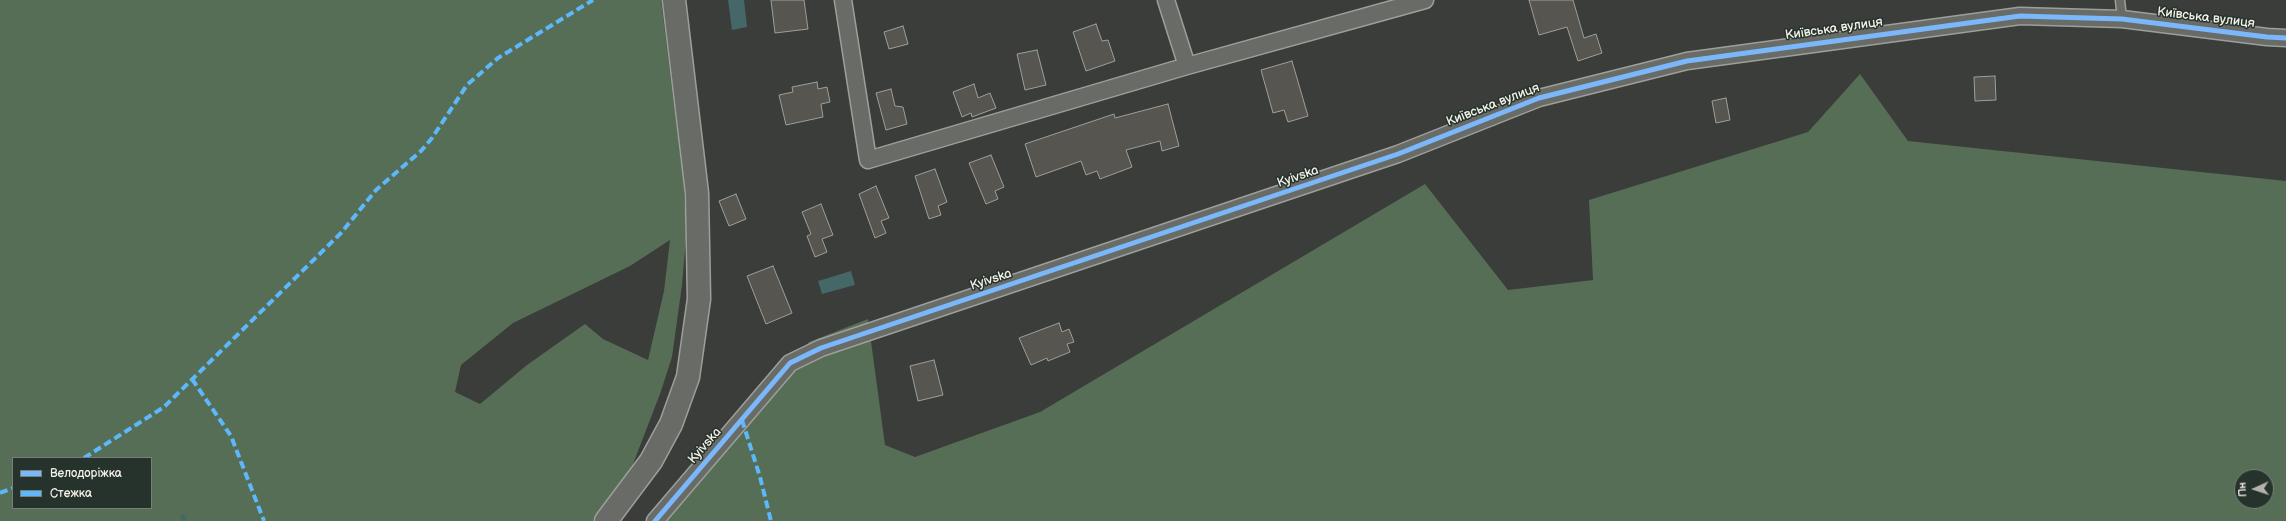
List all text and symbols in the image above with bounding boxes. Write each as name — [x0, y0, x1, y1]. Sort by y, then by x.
street label: Київська вулиця — [2156, 4, 2256, 32]
street label: Київська вулиця — [1784, 14, 1884, 44]
street label: Київська вулиця — [1444, 80, 1542, 130]
street label: Kyivska — [1275, 163, 1321, 191]
street label: Kyivska — [968, 266, 1014, 294]
street label: Kyivska — [685, 425, 725, 467]
legend — [12, 457, 152, 509]
text: Велодоріжка — [50, 466, 122, 481]
north arrow — [2234, 469, 2274, 509]
text: Пн — [2236, 482, 2249, 497]
text: Стежка — [50, 486, 92, 501]

